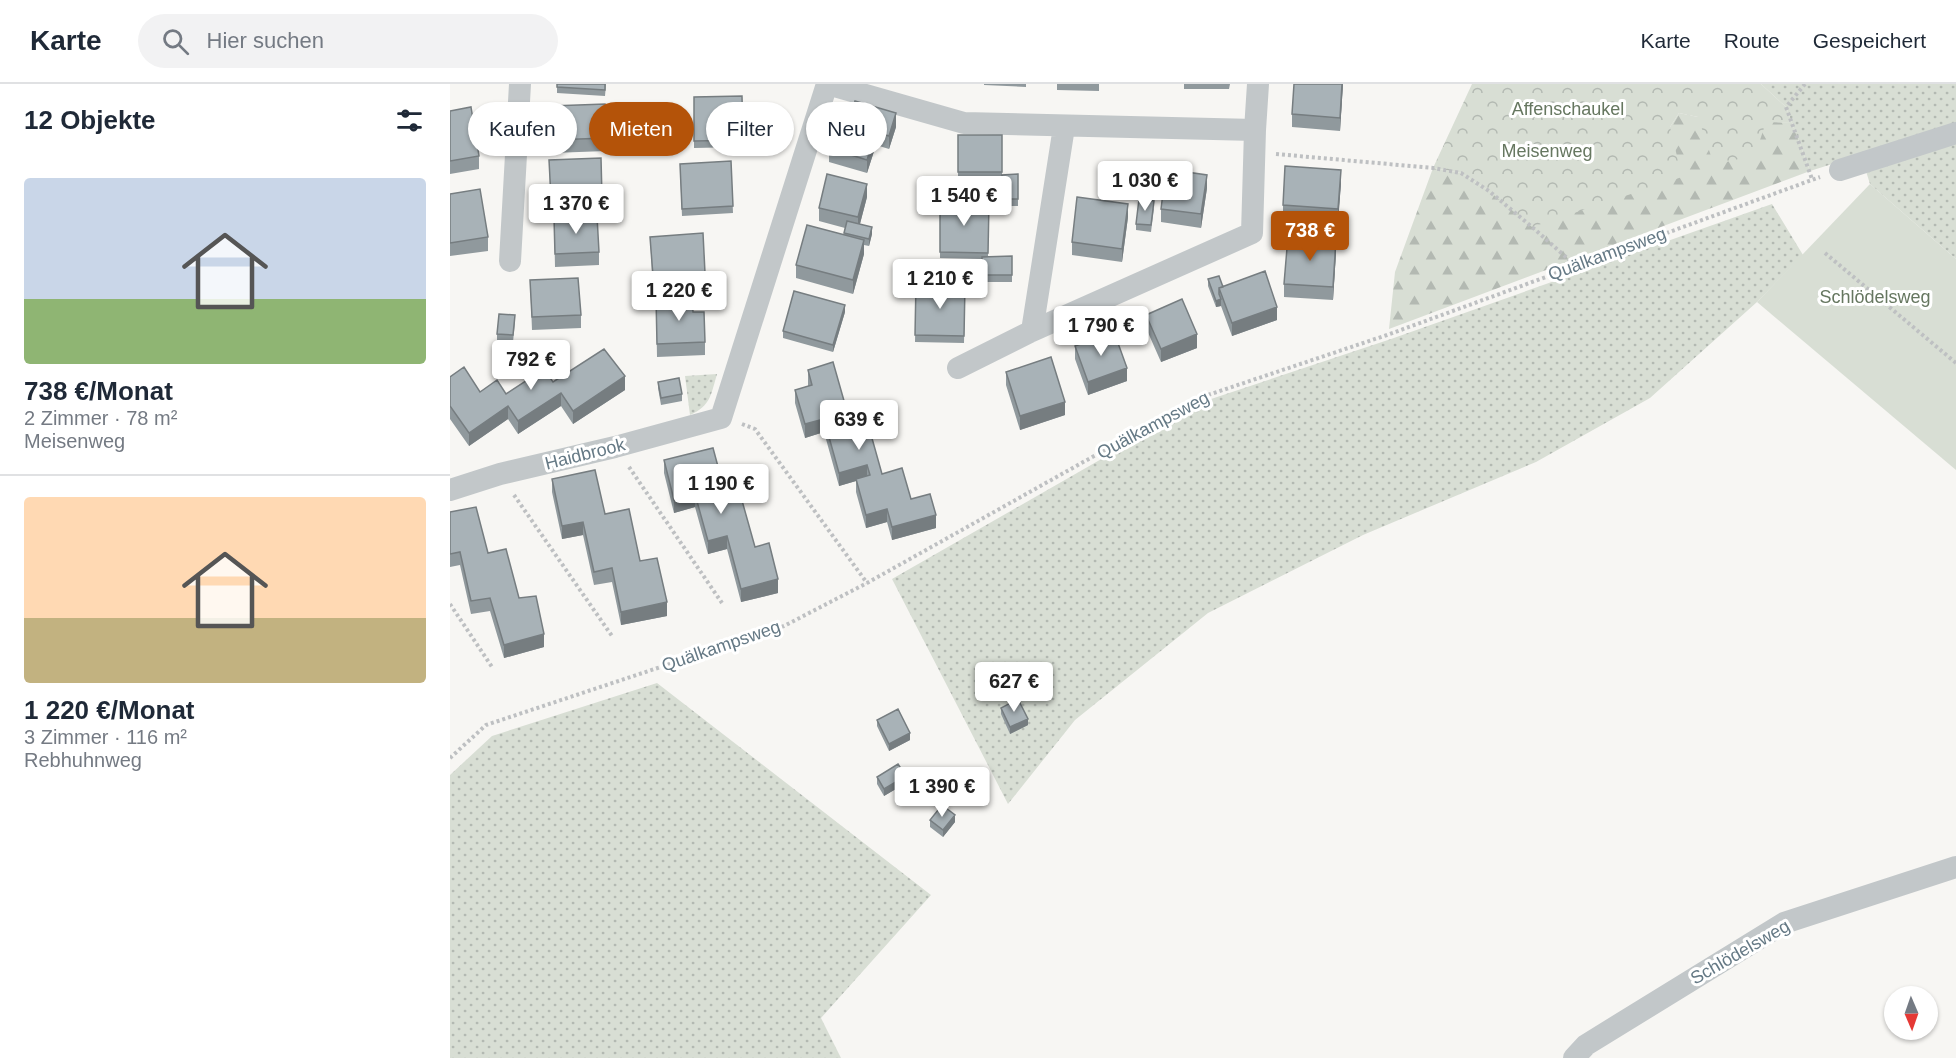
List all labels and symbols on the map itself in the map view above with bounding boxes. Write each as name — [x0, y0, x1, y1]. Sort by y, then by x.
park label: Affenschaukel — [1512, 99, 1624, 119]
park label: Meisenweg — [1501, 141, 1593, 161]
pin: 1 030 € — [1090, 161, 1200, 212]
pin: 1 540 € — [909, 176, 1019, 227]
pin: 1 370 € — [521, 184, 631, 235]
pin: 738 € — [1268, 211, 1352, 262]
street label: Quälkampsweg — [1545, 223, 1669, 285]
pin: 1 210 € — [885, 259, 995, 310]
pin: 1 220 € — [624, 271, 734, 322]
park label: Schlödelsweg — [1819, 287, 1931, 307]
pin: 1 790 € — [1046, 306, 1156, 357]
pin: 792 € — [489, 340, 573, 391]
street label: Quälkampsweg — [1094, 387, 1212, 463]
pin: 639 € — [817, 400, 901, 451]
street label: Haidbrook — [543, 434, 628, 474]
pin: 1 190 € — [666, 464, 776, 515]
street label: Quälkampsweg — [659, 616, 783, 676]
pin: 627 € — [972, 662, 1056, 713]
pin: 1 390 € — [887, 767, 997, 818]
street label: Schlödelsweg — [1687, 916, 1793, 988]
north arrow — [1884, 986, 1938, 1040]

